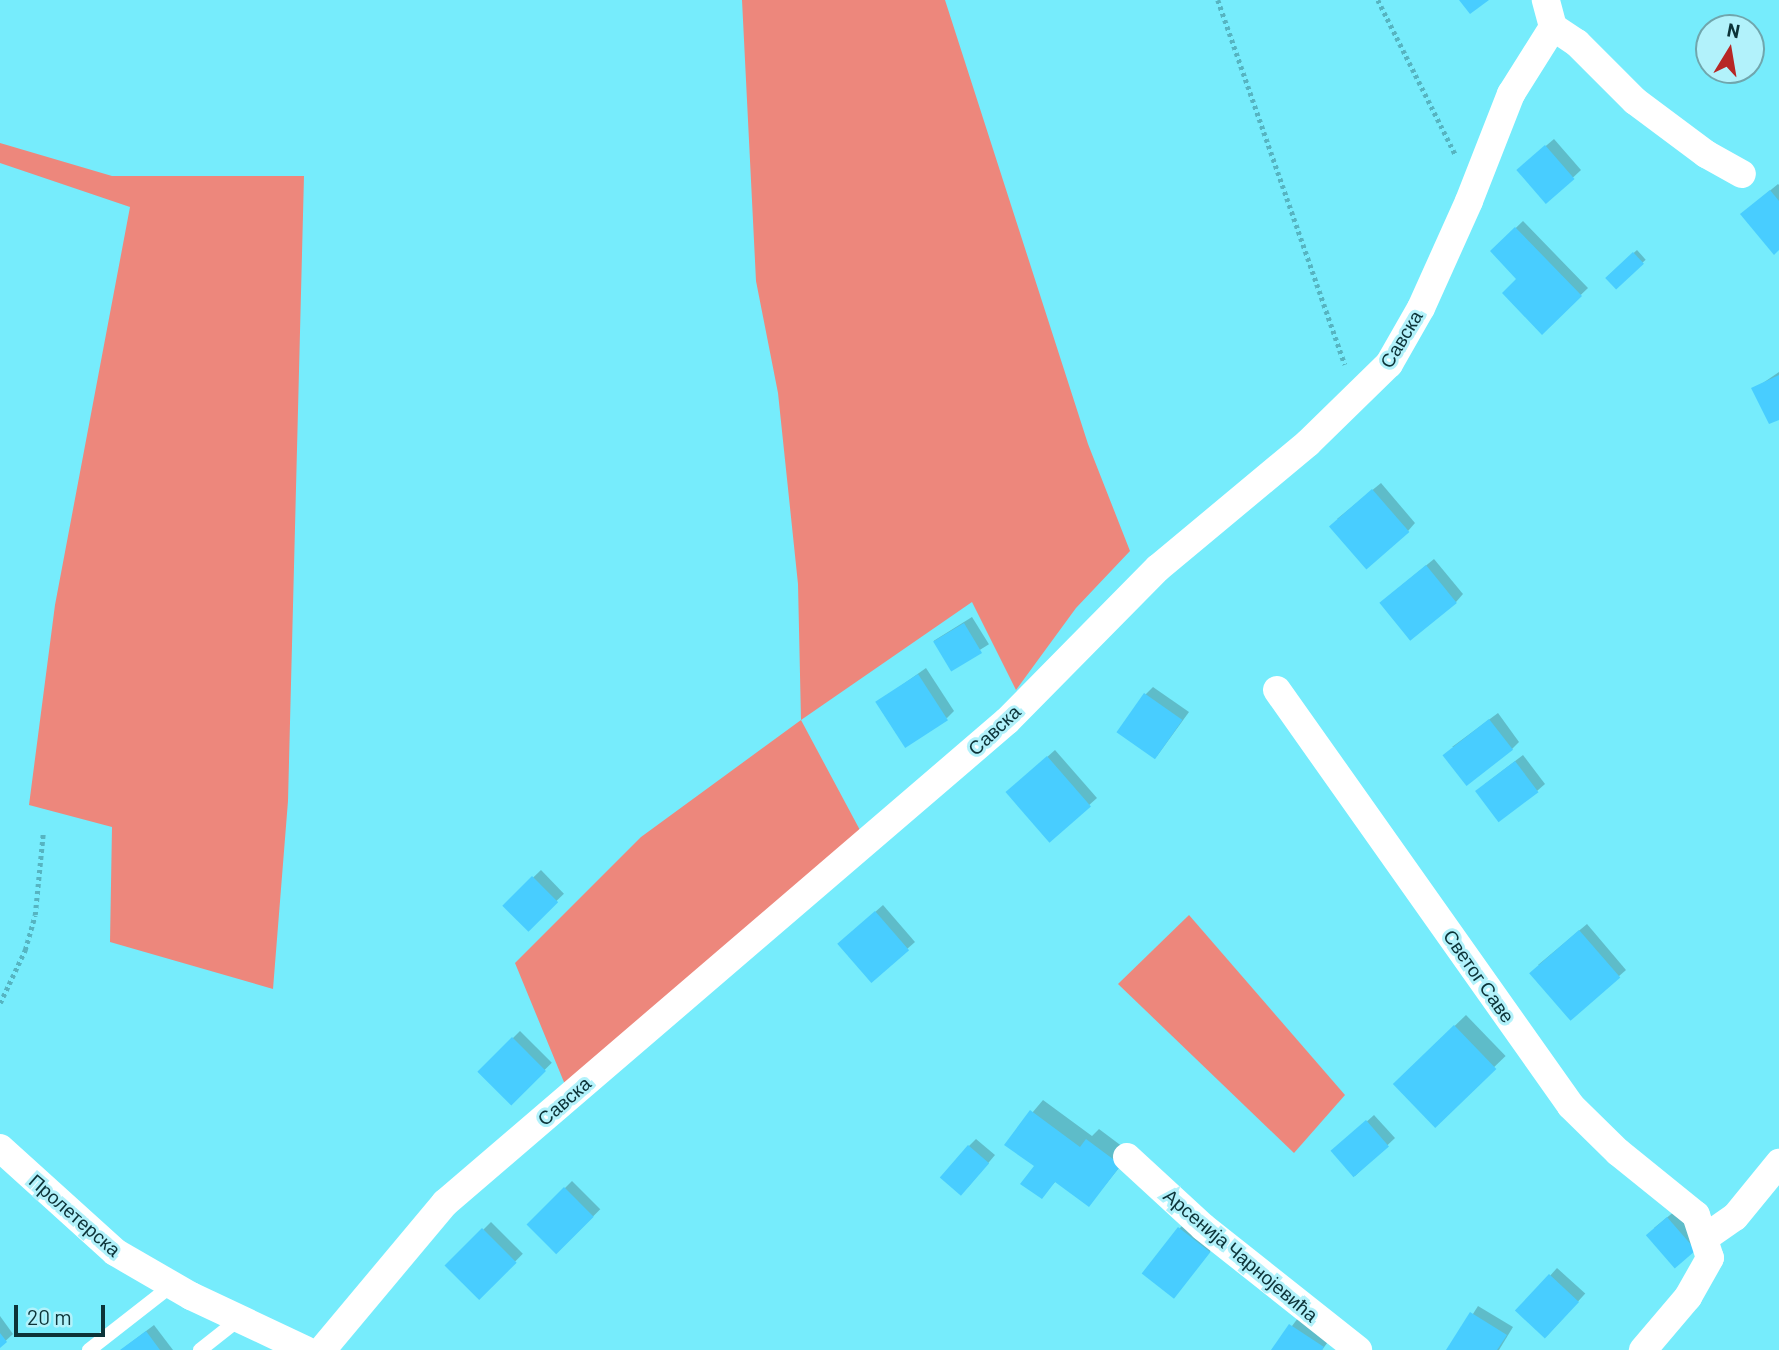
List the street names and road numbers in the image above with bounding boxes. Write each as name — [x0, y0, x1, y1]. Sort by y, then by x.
street label: Савска — [1375, 306, 1427, 372]
street label: Савска — [963, 700, 1025, 760]
street label: Светог Саве — [1439, 925, 1519, 1027]
street label: Савска — [533, 1072, 595, 1130]
street label: Пролетерска — [25, 1169, 125, 1261]
street label: Арсенија Чарнојевића — [1159, 1184, 1323, 1326]

